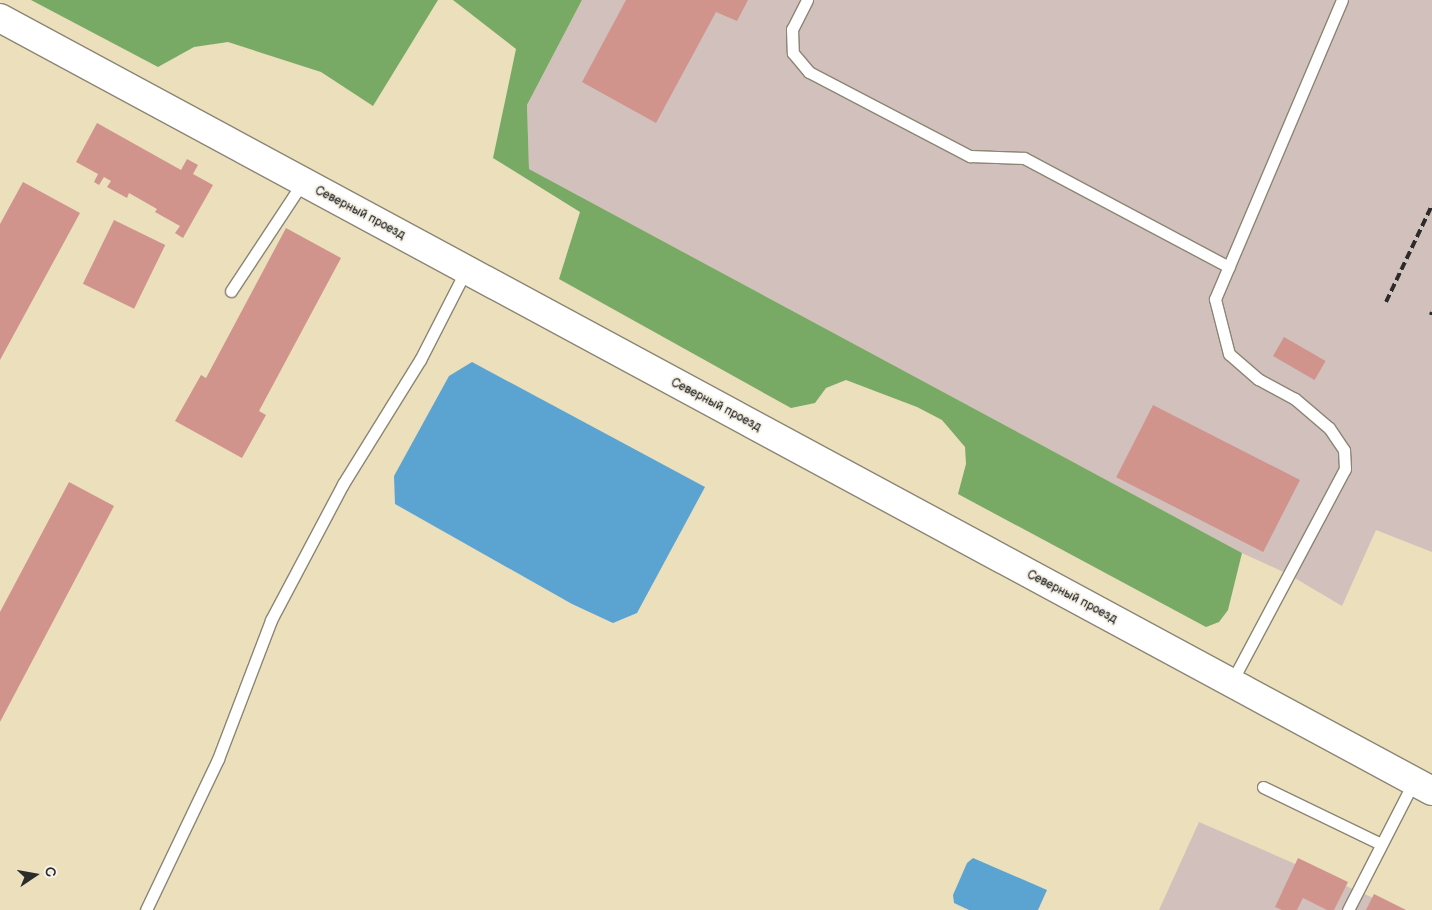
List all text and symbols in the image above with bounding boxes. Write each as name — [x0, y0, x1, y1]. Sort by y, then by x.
street label: Северный проезд — [313, 183, 407, 243]
street label: Северный проезд — [669, 375, 763, 435]
street label: Северный проезд — [1025, 567, 1119, 627]
north arrow — [10, 850, 60, 900]
text: С — [41, 865, 59, 878]

